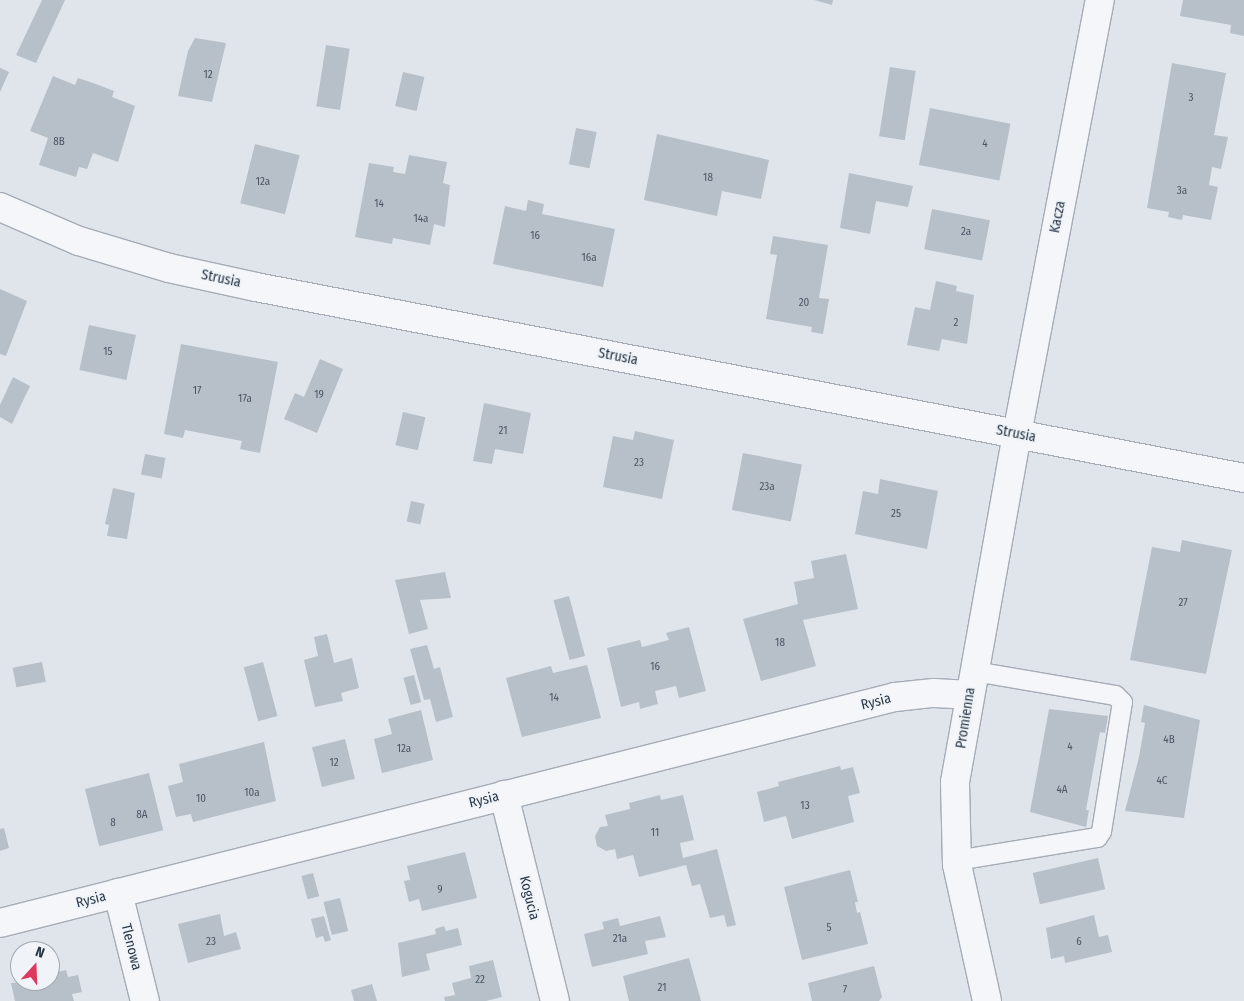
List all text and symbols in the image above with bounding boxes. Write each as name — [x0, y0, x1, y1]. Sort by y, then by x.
house number: 12 — [203, 68, 213, 82]
house number: 3 — [1189, 91, 1193, 105]
house number: 8B — [53, 135, 65, 149]
house number: 4 — [982, 137, 988, 151]
house number: 18 — [703, 171, 713, 185]
house number: 12a — [256, 175, 270, 189]
house number: 3a — [1177, 184, 1187, 198]
house number: 14 — [374, 197, 384, 211]
street label: Kacza — [1047, 200, 1069, 234]
house number: 14a — [413, 212, 429, 226]
house number: 2a — [961, 225, 971, 239]
house number: 16 — [530, 229, 540, 243]
house number: 16a — [581, 251, 597, 265]
street label: Strusia — [200, 267, 242, 291]
house number: 20 — [799, 296, 809, 310]
house number: 2 — [954, 316, 958, 330]
house number: 15 — [103, 345, 113, 359]
street label: Strusia — [597, 345, 639, 369]
house number: 17 — [193, 384, 201, 398]
house number: 19 — [314, 388, 324, 402]
house number: 17a — [238, 392, 252, 406]
street label: Strusia — [995, 422, 1037, 446]
house number: 21 — [499, 424, 507, 438]
house number: 23 — [634, 456, 644, 470]
house number: 23a — [759, 480, 775, 494]
house number: 25 — [891, 507, 901, 521]
house number: 27 — [1178, 596, 1188, 610]
house number: 18 — [775, 636, 785, 650]
house number: 16 — [650, 660, 660, 674]
street label: Promienna — [953, 686, 979, 750]
street label: Rysia — [859, 690, 893, 714]
house number: 14 — [549, 691, 559, 705]
house number: 4B — [1163, 733, 1175, 747]
house number: 4 — [1067, 740, 1073, 754]
house number: 12a — [397, 742, 411, 756]
house number: 12 — [329, 756, 339, 770]
house number: 4C — [1157, 774, 1167, 788]
house number: 4A — [1056, 783, 1068, 797]
house number: 10a — [244, 786, 260, 800]
street label: Rysia — [467, 788, 501, 812]
house number: 10 — [196, 792, 206, 806]
house number: 13 — [800, 799, 810, 813]
house number: 8A — [136, 808, 148, 822]
house number: 8 — [110, 816, 116, 830]
house number: 11 — [651, 826, 659, 840]
street label: Kogucia — [515, 874, 543, 922]
house number: 9 — [437, 883, 443, 897]
street label: Rysia — [74, 888, 108, 912]
house number: 5 — [826, 921, 832, 935]
street label: Tlenowa — [117, 922, 145, 972]
house number: 21a — [613, 932, 627, 946]
house number: 23 — [206, 935, 216, 949]
house number: 6 — [1076, 935, 1082, 949]
north arrow — [10, 941, 60, 991]
text: N — [33, 943, 47, 962]
house number: 22 — [475, 973, 485, 987]
house number: 21 — [658, 981, 666, 995]
house number: 7 — [843, 983, 847, 997]

